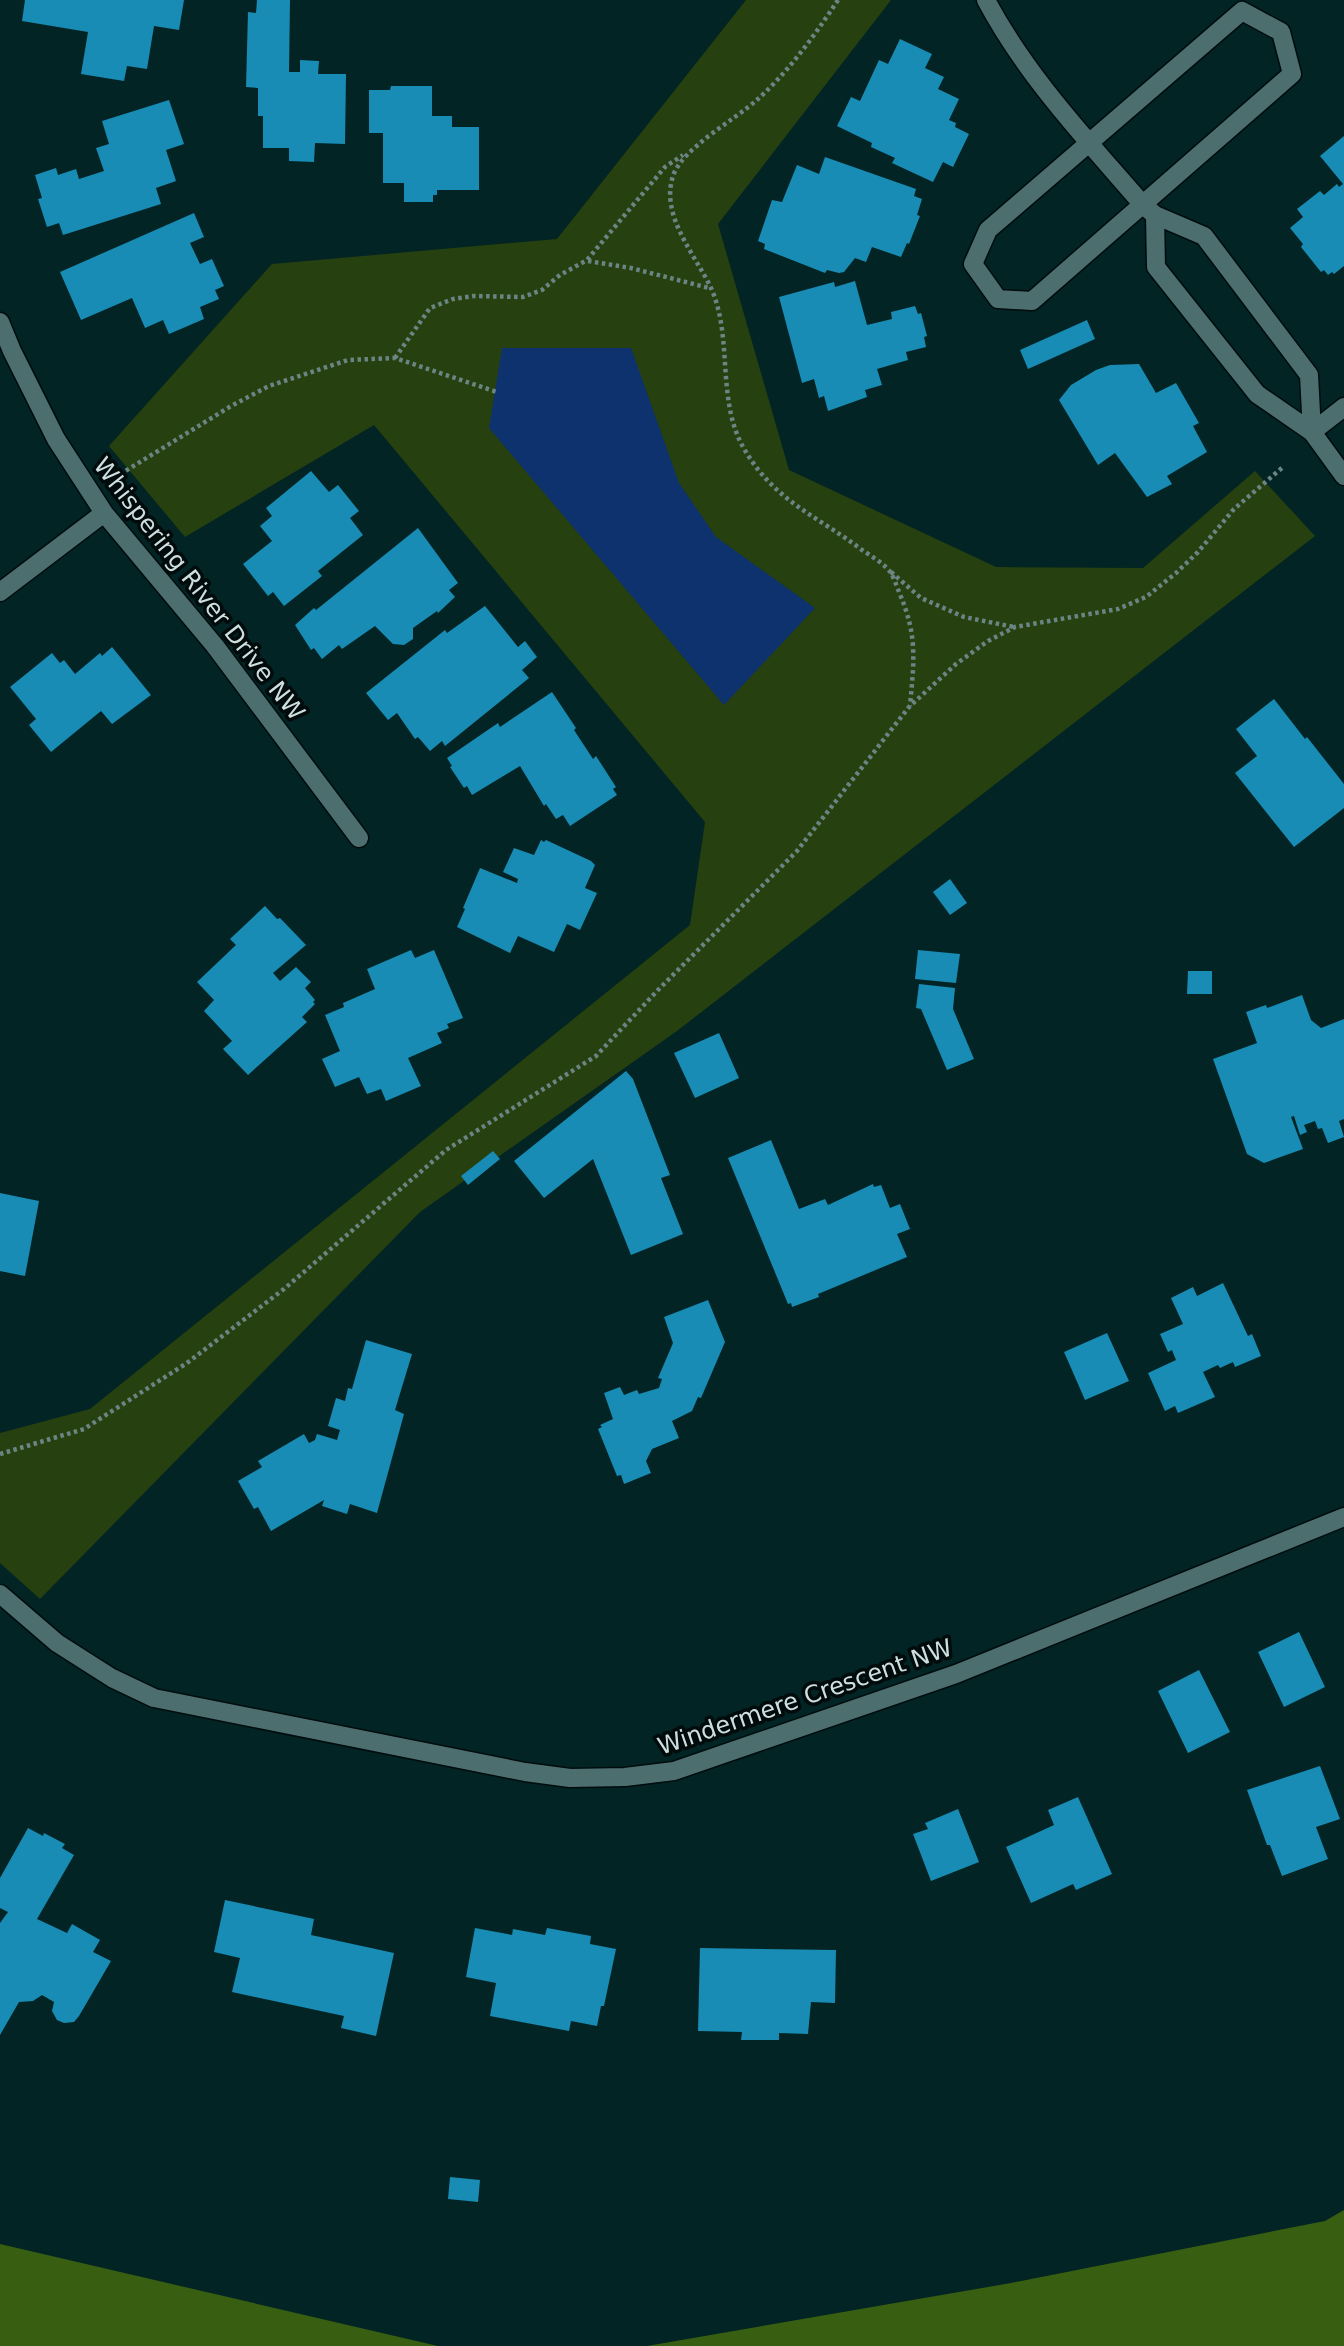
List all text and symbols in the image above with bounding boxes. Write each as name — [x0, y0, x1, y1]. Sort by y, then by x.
street label: Whispering River Drive NW — [88, 452, 310, 726]
street label: Windermere Crescent NW — [654, 1633, 956, 1761]

